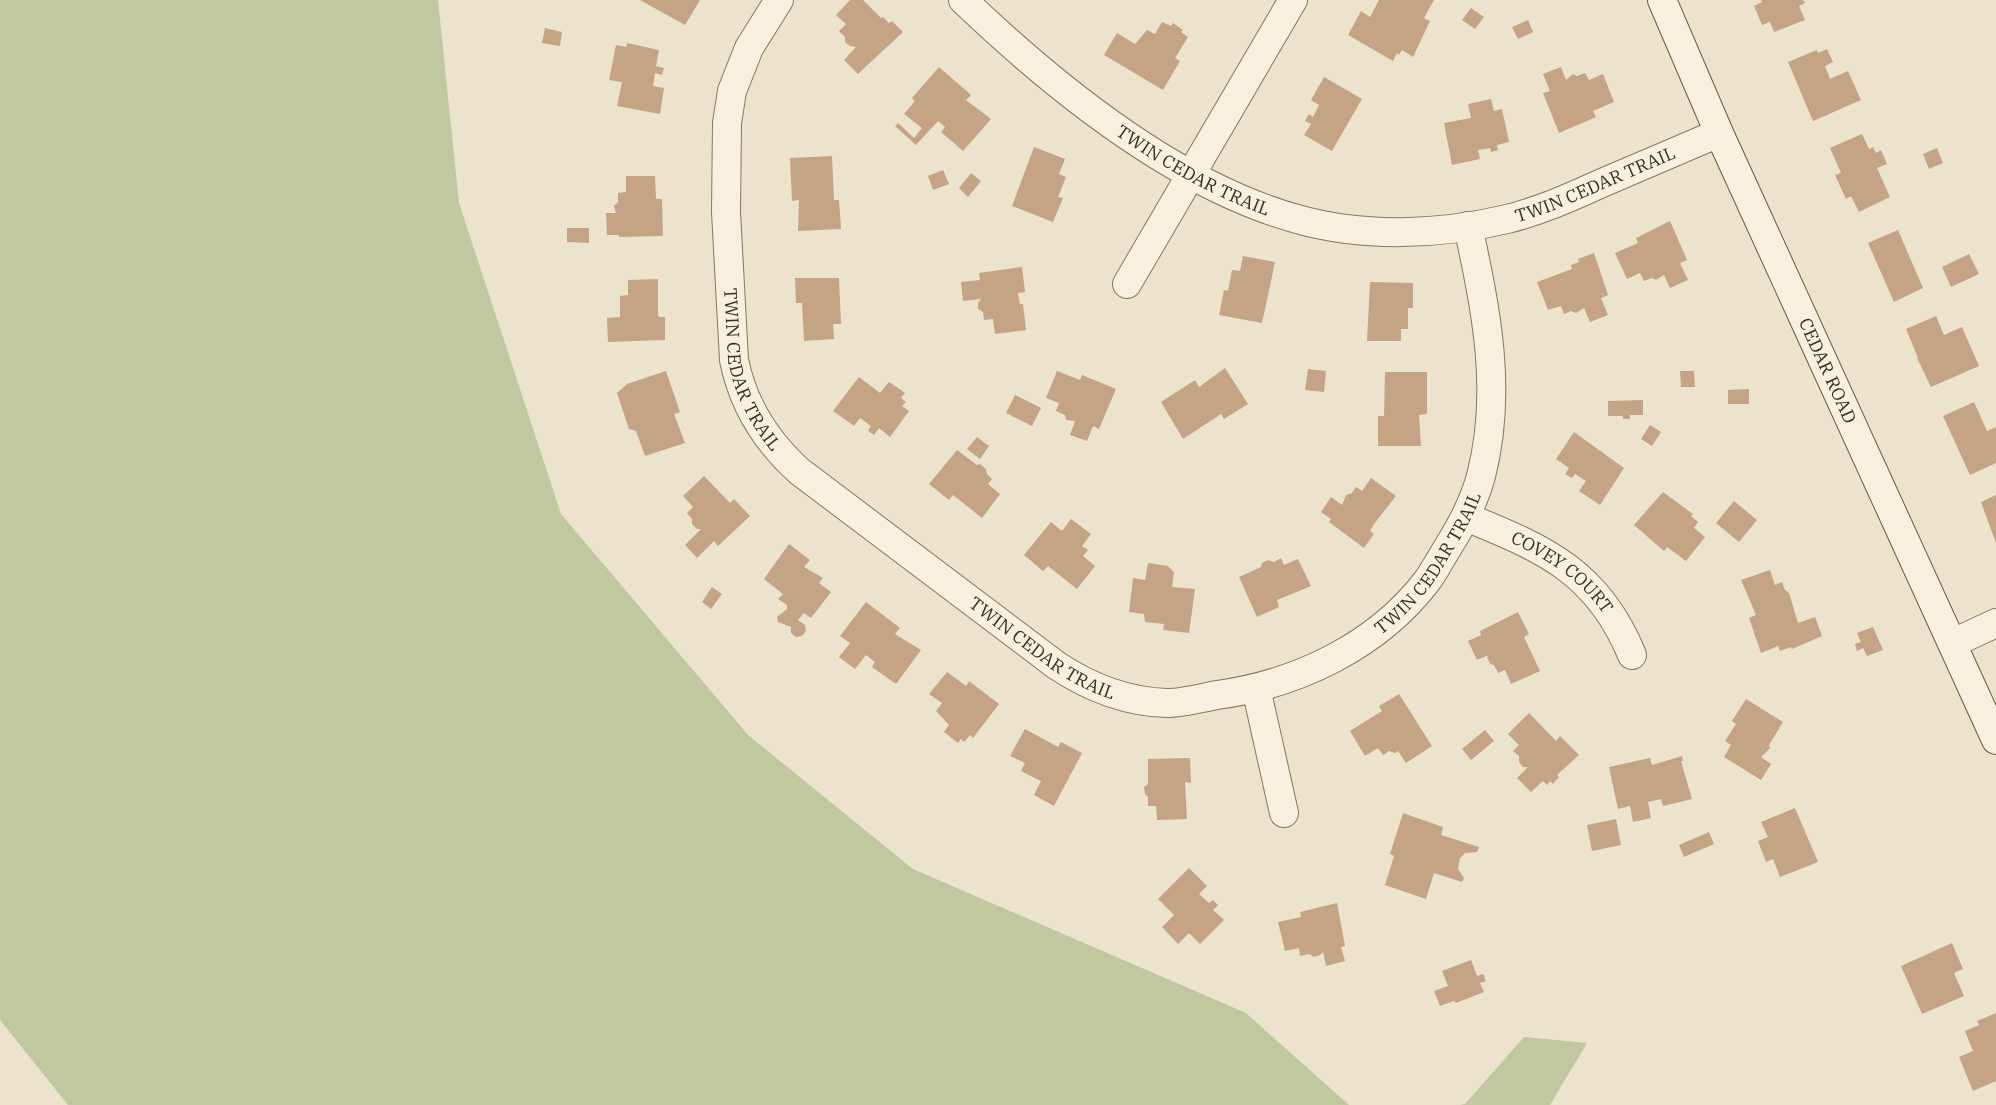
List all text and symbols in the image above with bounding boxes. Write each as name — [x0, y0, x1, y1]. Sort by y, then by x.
street label: TWIN CEDAR TRAIL — [1112, 120, 1273, 220]
street label: TWIN CEDAR TRAIL — [1512, 141, 1679, 227]
street label: TWIN CEDAR TRAIL — [719, 287, 786, 455]
street label: CEDAR ROAD — [1794, 314, 1862, 427]
street label: TWIN CEDAR TRAIL — [1370, 489, 1486, 639]
street label: COVEY COURT — [1508, 526, 1619, 618]
street label: TWIN CEDAR TRAIL — [965, 592, 1118, 704]

